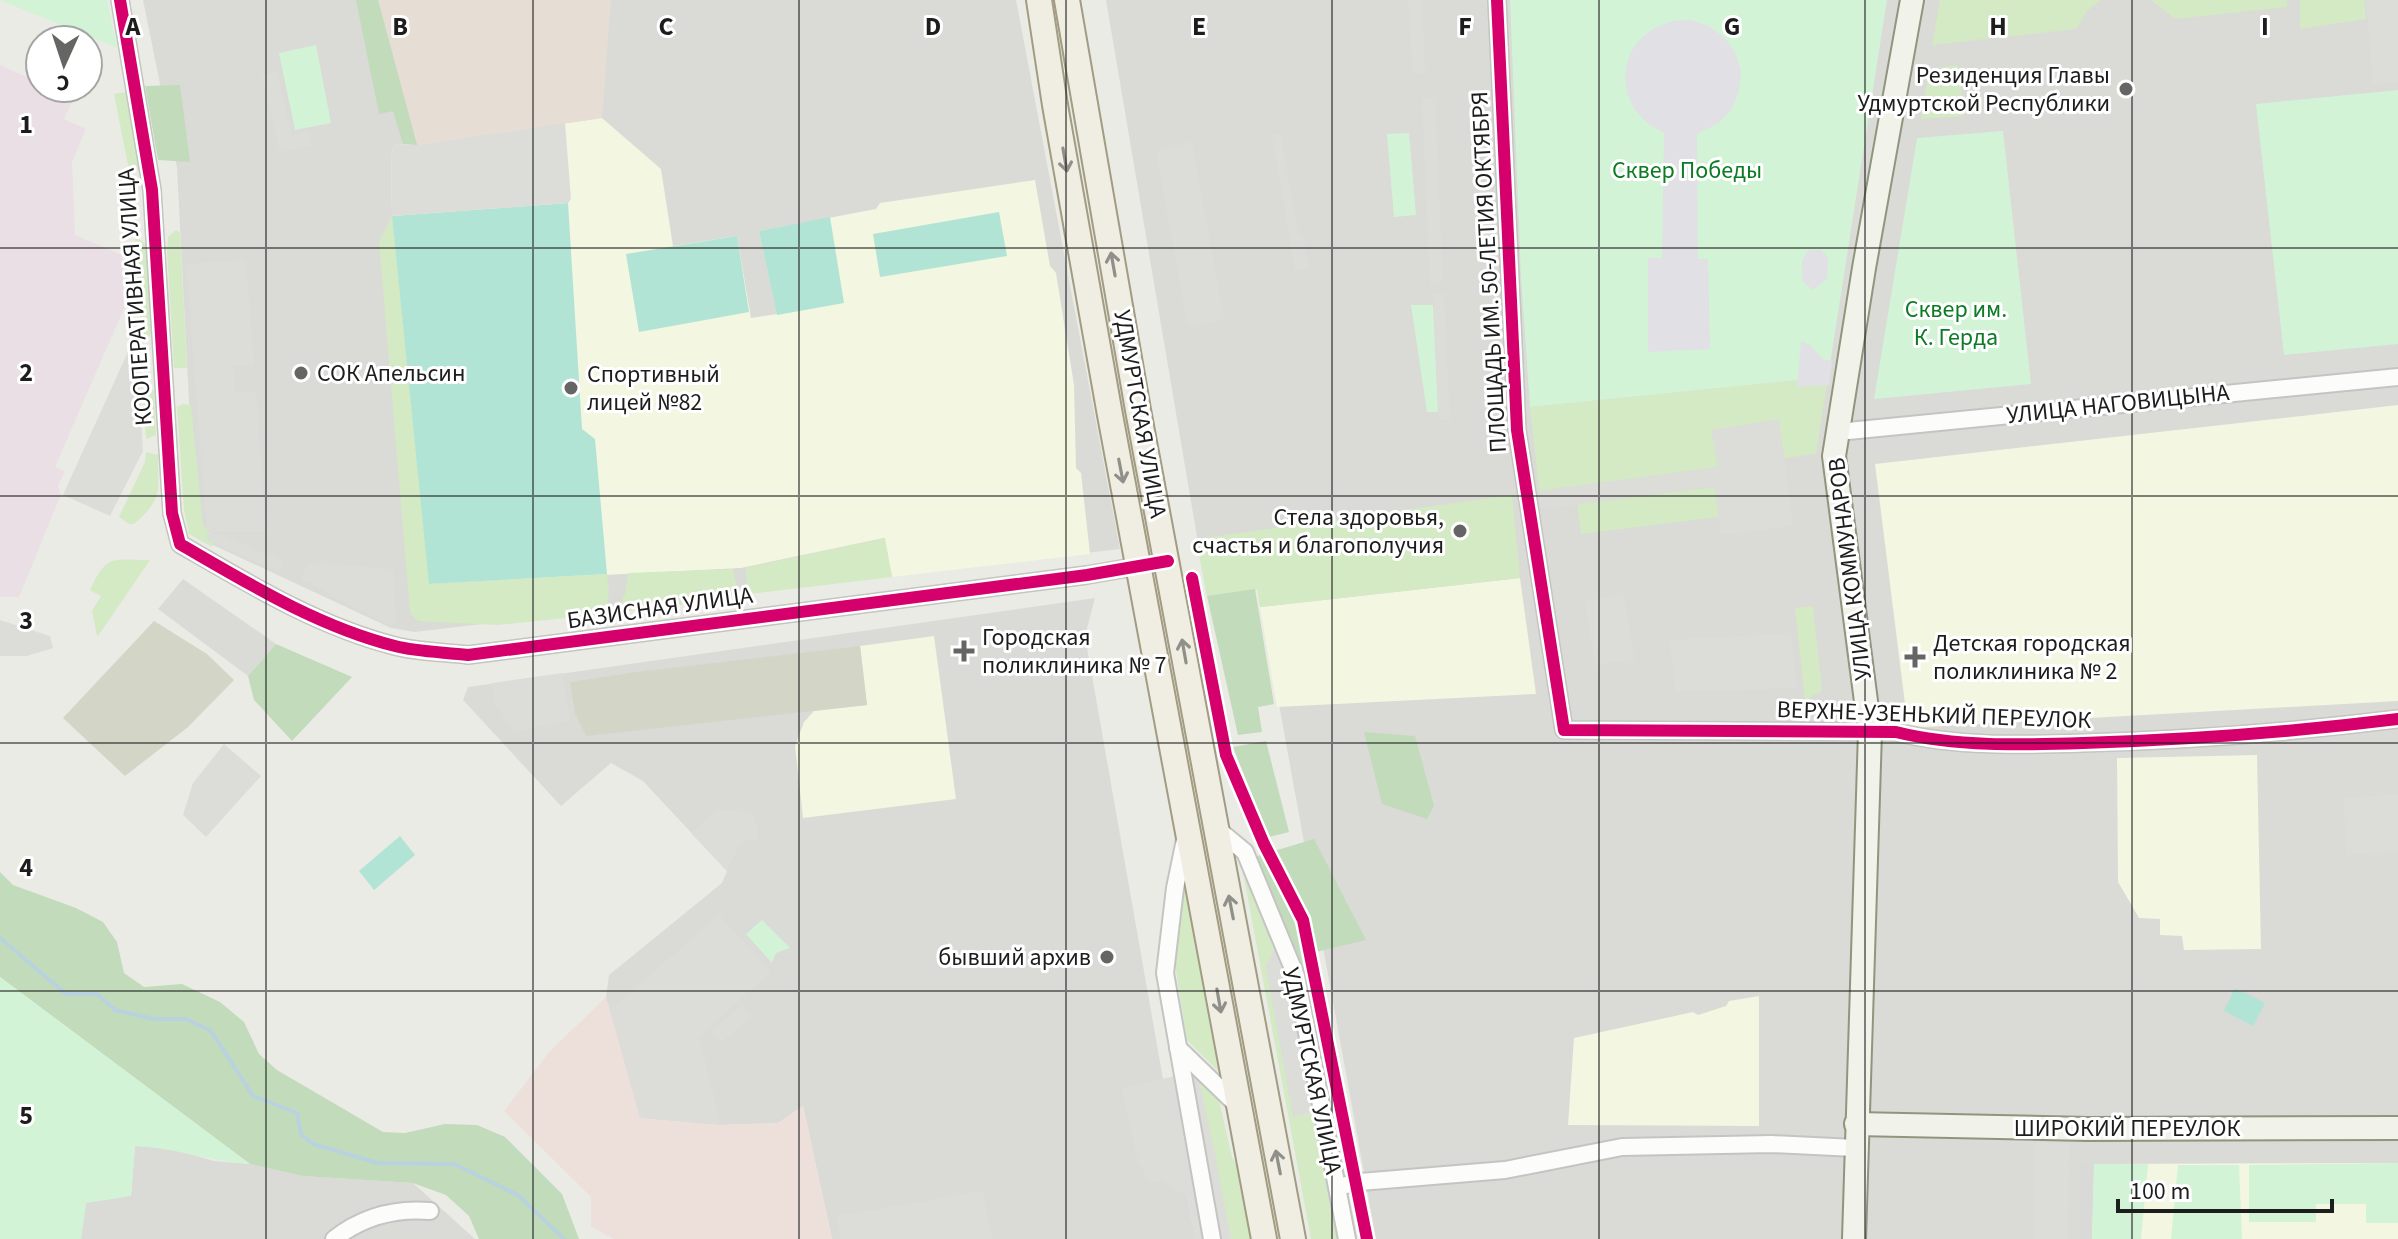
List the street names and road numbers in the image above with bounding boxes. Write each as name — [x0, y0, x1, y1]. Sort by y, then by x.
street label: ПЛОЩАДЬ ИМ. 50-ЛЕТИЯ ОКТЯБРЯ — [1462, 90, 1516, 454]
street label: КООПЕРАТИВНАЯ УЛИЦА — [109, 167, 161, 427]
street label: УДМУРТСКАЯ УЛИЦА — [1104, 307, 1176, 521]
street label: УЛИЦА НАГОВИЦЫНА — [2005, 375, 2231, 433]
street label: УЛИЦА КОММУНАРОВ — [1819, 456, 1881, 682]
street label: БАЗИСНАЯ УЛИЦА — [565, 578, 755, 638]
street label: ВЕРХНЕ-УЗЕНЬКИЙ ПЕРЕУЛОК — [1776, 692, 2092, 738]
street label: УДМУРТСКАЯ УЛИЦА — [1273, 964, 1351, 1178]
street label: ШИРОКИЙ ПЕРЕУЛОК — [2014, 1111, 2240, 1146]

